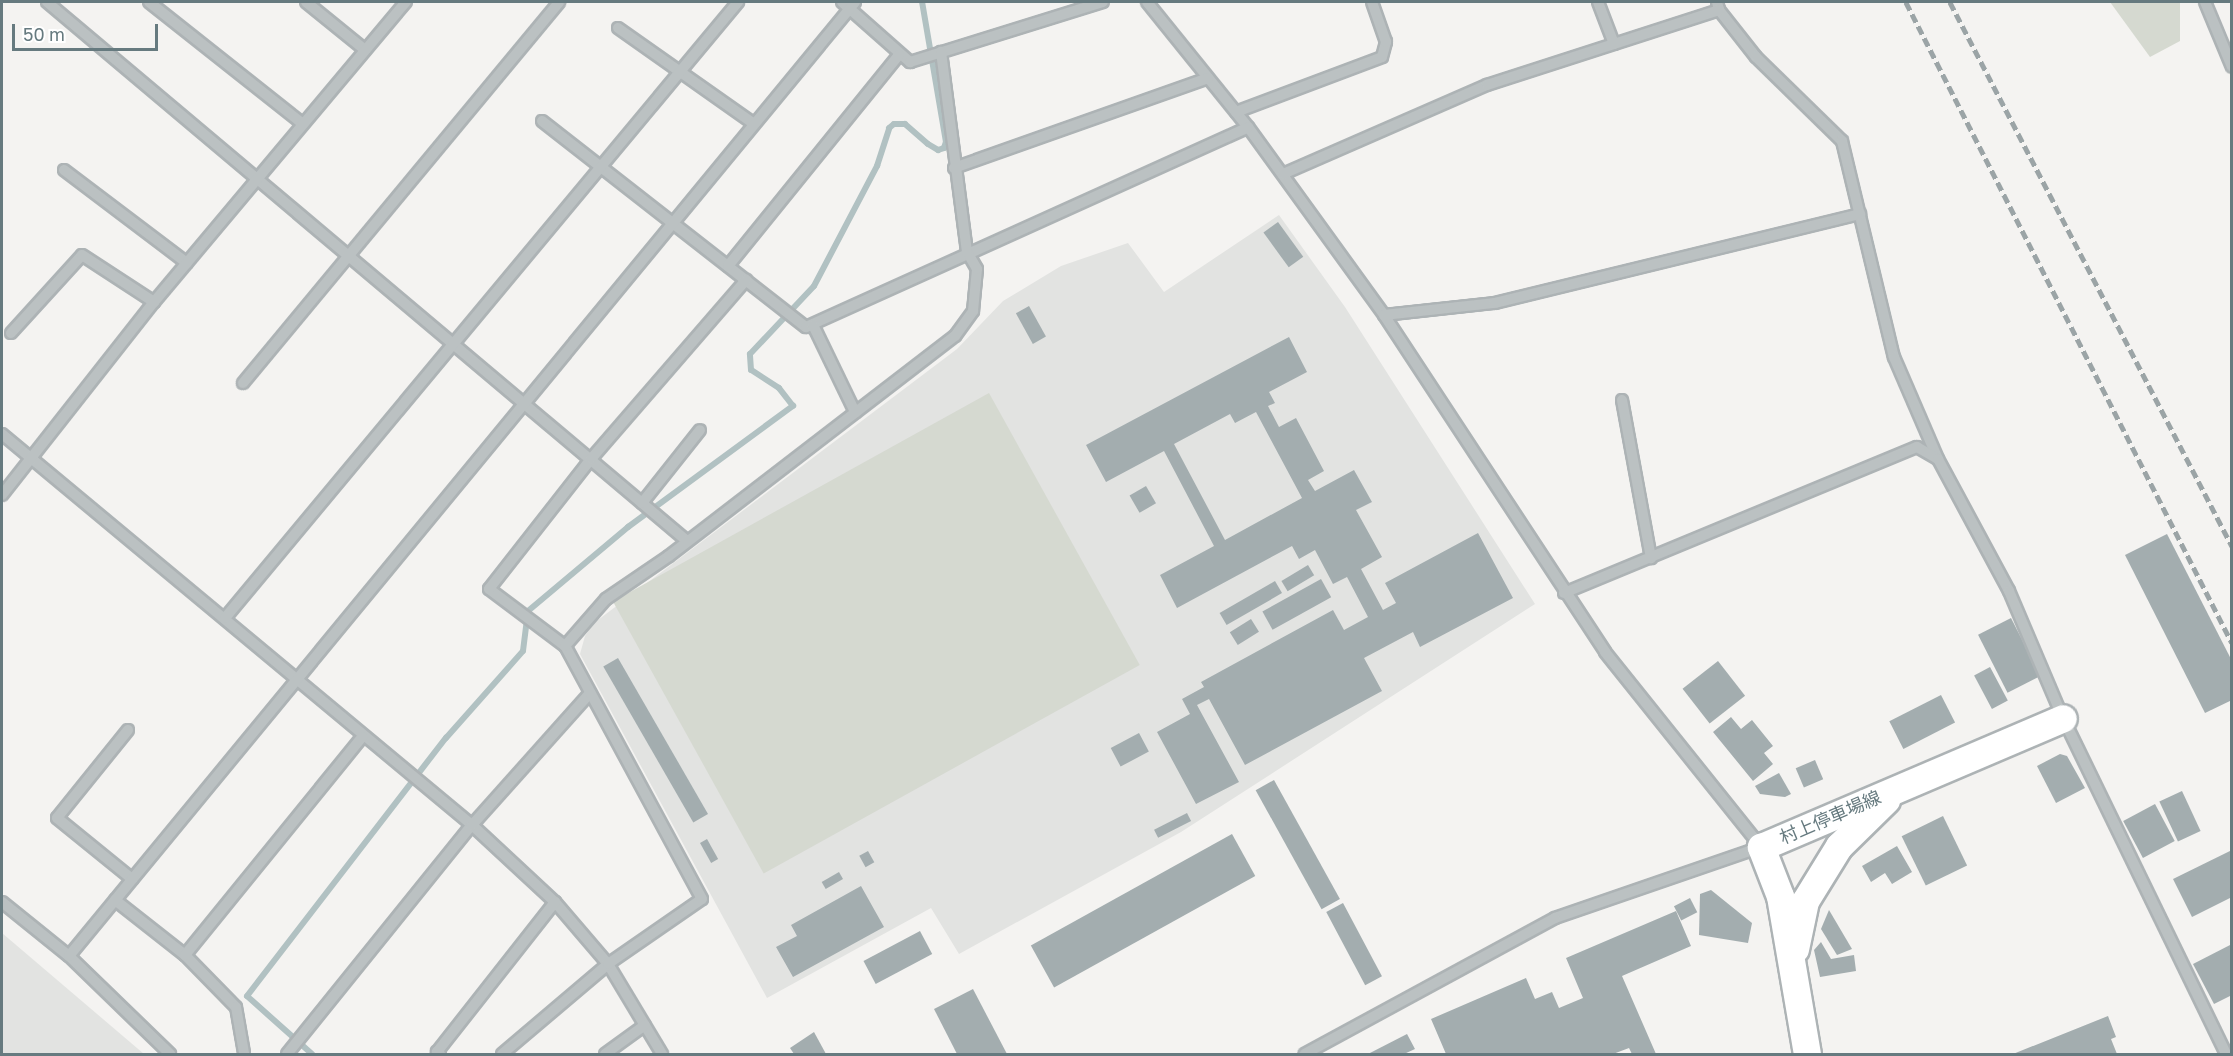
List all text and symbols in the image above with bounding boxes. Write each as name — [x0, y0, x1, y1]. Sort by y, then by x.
scale bar — [15, 12, 160, 50]
text: 50 m — [23, 23, 65, 45]
street label: 村上停車場線 — [1776, 786, 1884, 848]

